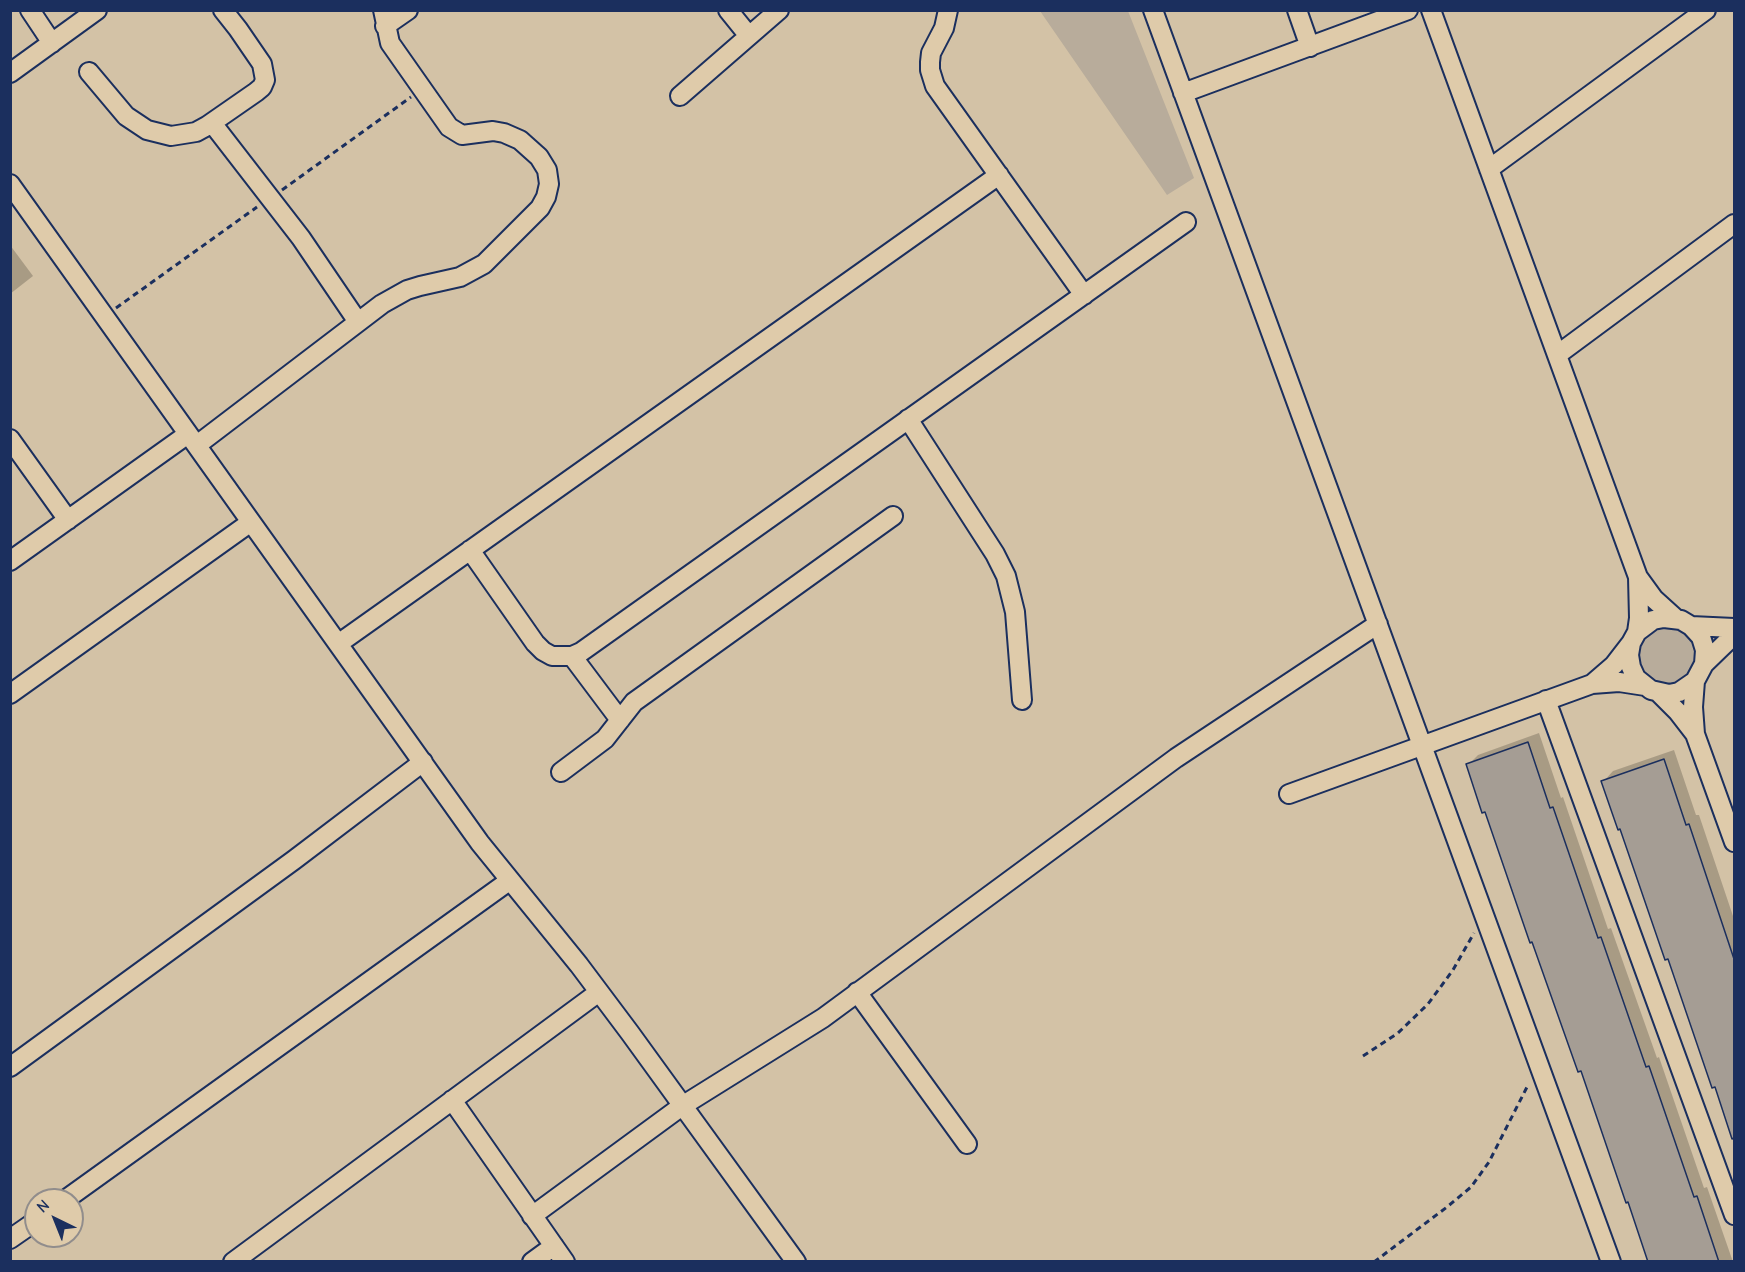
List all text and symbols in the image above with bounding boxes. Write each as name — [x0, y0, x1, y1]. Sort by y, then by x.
north arrow — [24, 1188, 84, 1248]
text: N — [33, 1196, 53, 1216]

